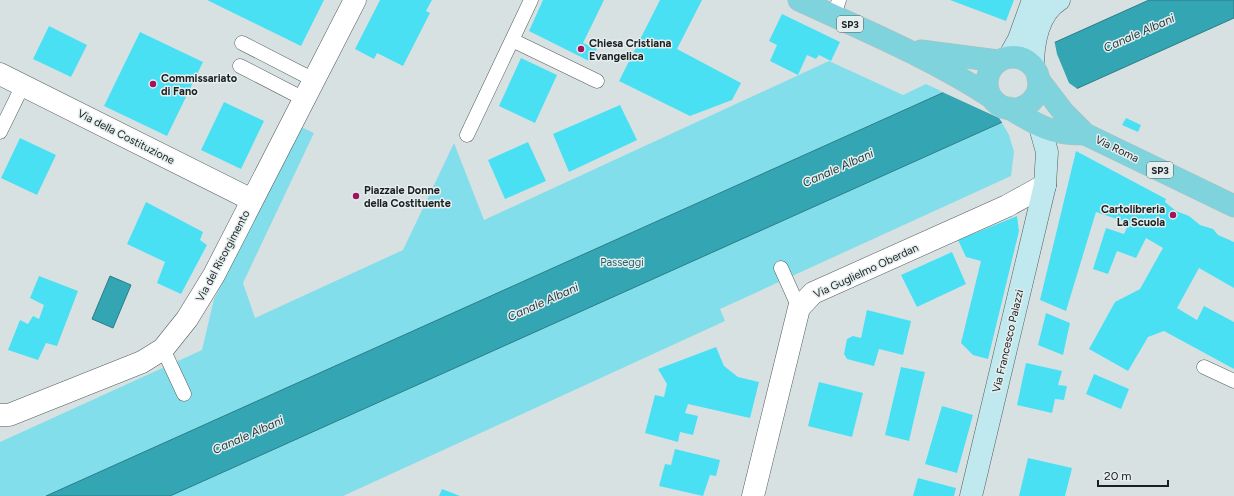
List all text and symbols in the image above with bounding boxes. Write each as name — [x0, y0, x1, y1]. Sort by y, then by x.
water label: Canale Albani — [1101, 11, 1177, 55]
road number: SP3 — [837, 16, 863, 32]
place label: Chiesa Cristiana Evangelica — [589, 37, 671, 63]
marker: Chiesa Cristiana Evangelica — [576, 44, 586, 54]
place label: Commissariato di Fano — [161, 72, 238, 98]
marker: Commissariato di Fano — [148, 79, 158, 89]
street label: Via della Costituzione — [75, 107, 177, 167]
street label: Via Roma — [1093, 133, 1141, 165]
water label: Canale Albani — [800, 146, 876, 190]
road number: SP3 — [1147, 162, 1173, 178]
place label: Piazzale Donne della Costituente — [364, 184, 451, 210]
marker: Piazzale Donne della Costituente — [351, 191, 361, 201]
place label: Cartolibreria La Scuola — [1101, 203, 1165, 229]
street label: Via del Risorgimento — [193, 208, 253, 304]
marker: Cartolibreria La Scuola — [1168, 210, 1178, 220]
street label: Via Guglielmo Oberdan — [811, 241, 921, 301]
park label: Passeggi — [600, 256, 644, 269]
water label: Canale Albani — [505, 280, 581, 324]
street label: Via Francesco Palazzi — [990, 288, 1026, 394]
water label: Canale Albani — [210, 413, 286, 457]
scale bar — [1098, 462, 1168, 488]
text: 20 m — [1104, 469, 1132, 483]

